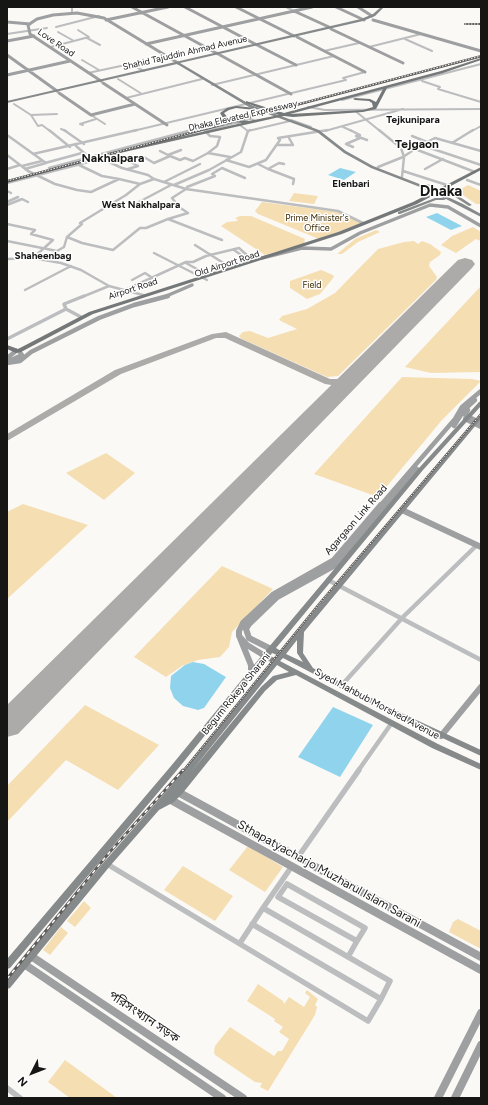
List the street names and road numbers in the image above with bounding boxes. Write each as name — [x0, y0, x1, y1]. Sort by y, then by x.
street label: Love Road — [35, 27, 77, 59]
street label: Shahid Tajuddin Ahmad Avenue — [122, 33, 248, 73]
street label: Dhaka Elevated Expressway — [188, 98, 298, 134]
street label: Old Airport Road — [193, 248, 261, 280]
street label: Airport Road — [107, 276, 159, 302]
street label: Agargaon Link Road — [322, 482, 390, 558]
street label: Begum Rokeya Sharani — [199, 651, 273, 737]
street label: Syed Mahbub Morshed Avenue — [313, 666, 441, 742]
street label: Sthapatyacharjo Muzharul Islam Sarani — [235, 817, 423, 931]
street label: পরিসংখ্যান সড়ক — [106, 988, 182, 1046]

